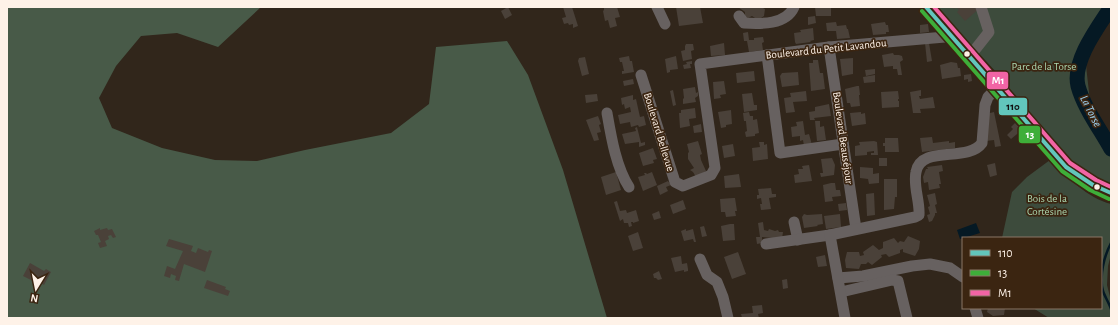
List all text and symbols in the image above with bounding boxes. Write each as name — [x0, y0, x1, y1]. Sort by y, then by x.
street label: Boulevard du Petit Lavandou — [765, 37, 887, 61]
unlabelled marker — [962, 49, 972, 59]
park label: Parc de la Torse — [1012, 61, 1076, 72]
line badge: M1 — [986, 71, 1009, 90]
text: M1 — [992, 75, 1004, 86]
street label: Boulevard Bellevue — [642, 91, 676, 173]
street label: Boulevard Beauséjour — [831, 91, 855, 185]
water label: La Torse — [1078, 93, 1104, 129]
line badge: 110 — [998, 97, 1028, 116]
text: 110 — [1006, 101, 1020, 112]
line badge: 13 — [1018, 125, 1041, 144]
text: 13 — [1026, 129, 1035, 140]
unlabelled marker — [1092, 182, 1102, 192]
park label: Bois de la Cortésine — [1027, 193, 1067, 217]
legend — [962, 237, 1102, 309]
text: 110 — [998, 247, 1013, 259]
text: 13 — [998, 267, 1007, 279]
north arrow — [16, 269, 56, 309]
text: M1 — [998, 287, 1012, 299]
text: N — [30, 292, 39, 304]

